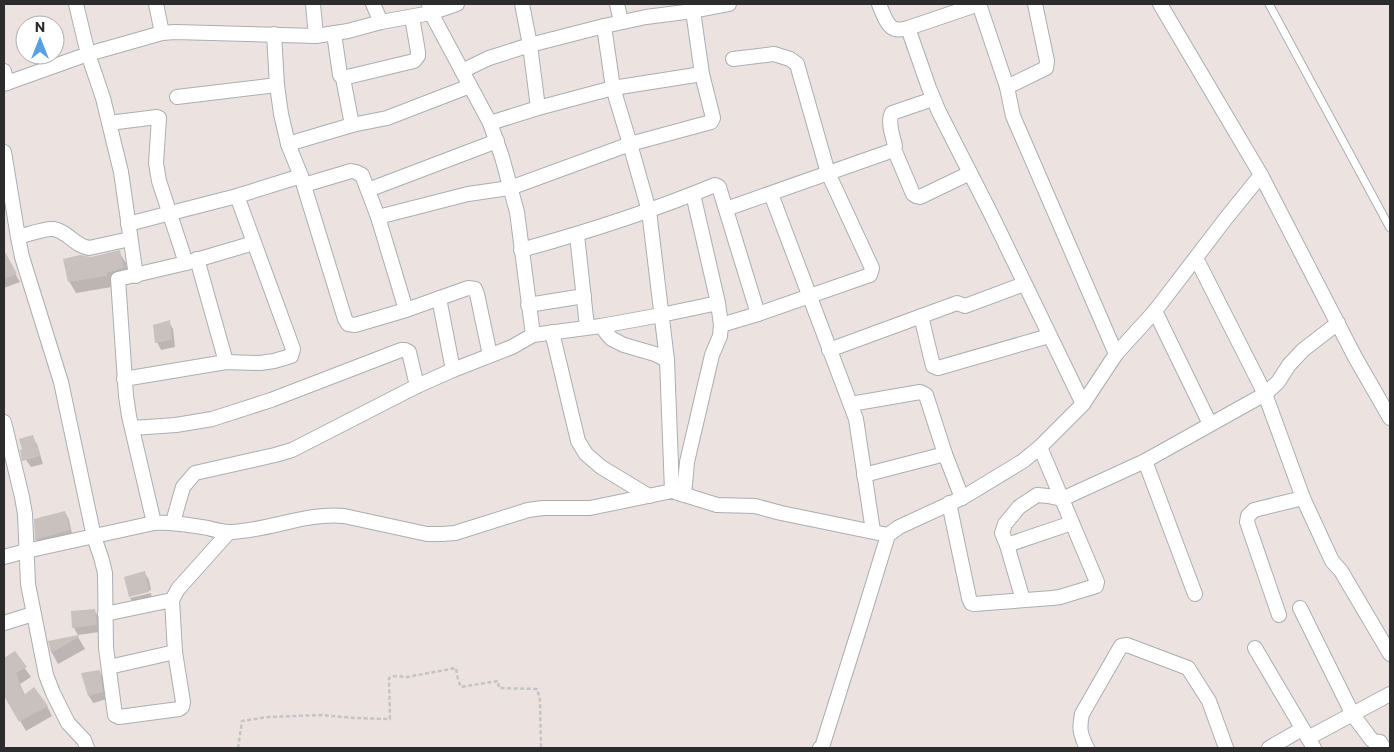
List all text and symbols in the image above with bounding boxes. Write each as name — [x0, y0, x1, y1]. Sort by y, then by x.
north arrow — [15, 15, 65, 65]
text: N — [35, 18, 45, 35]

